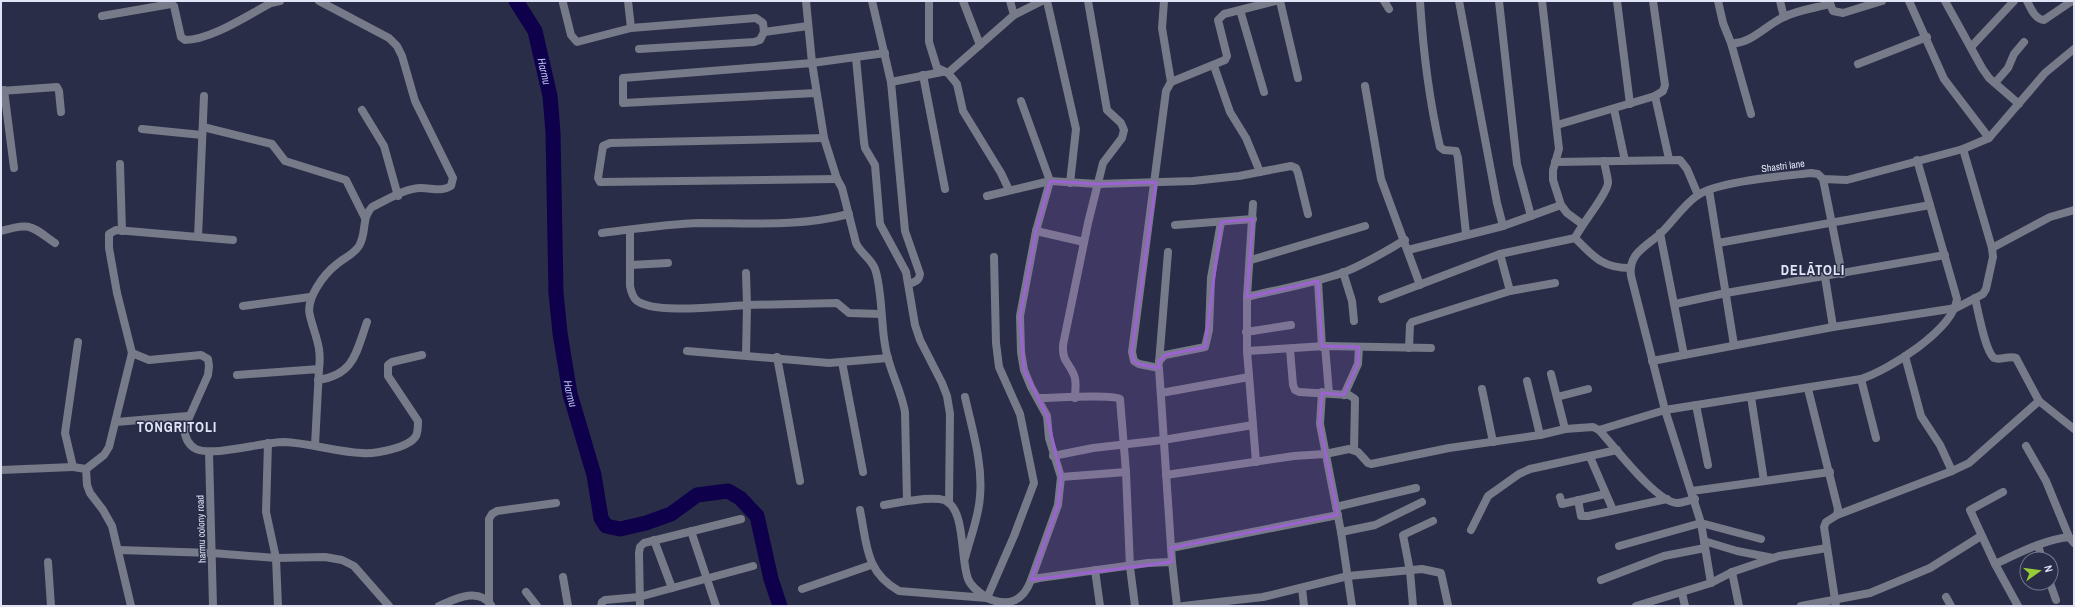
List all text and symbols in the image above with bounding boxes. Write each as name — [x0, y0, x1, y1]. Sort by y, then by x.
water label: Harmu — [534, 57, 554, 86]
street label: Shastri lane — [1760, 157, 1806, 175]
district label: DELĀTOLI — [1781, 261, 1845, 279]
water label: Harmu — [561, 379, 580, 409]
district label: TONGRITOLI — [137, 418, 217, 436]
street label: harmu colony road — [193, 495, 209, 563]
north arrow — [2019, 551, 2059, 591]
text: N — [2041, 564, 2056, 573]

